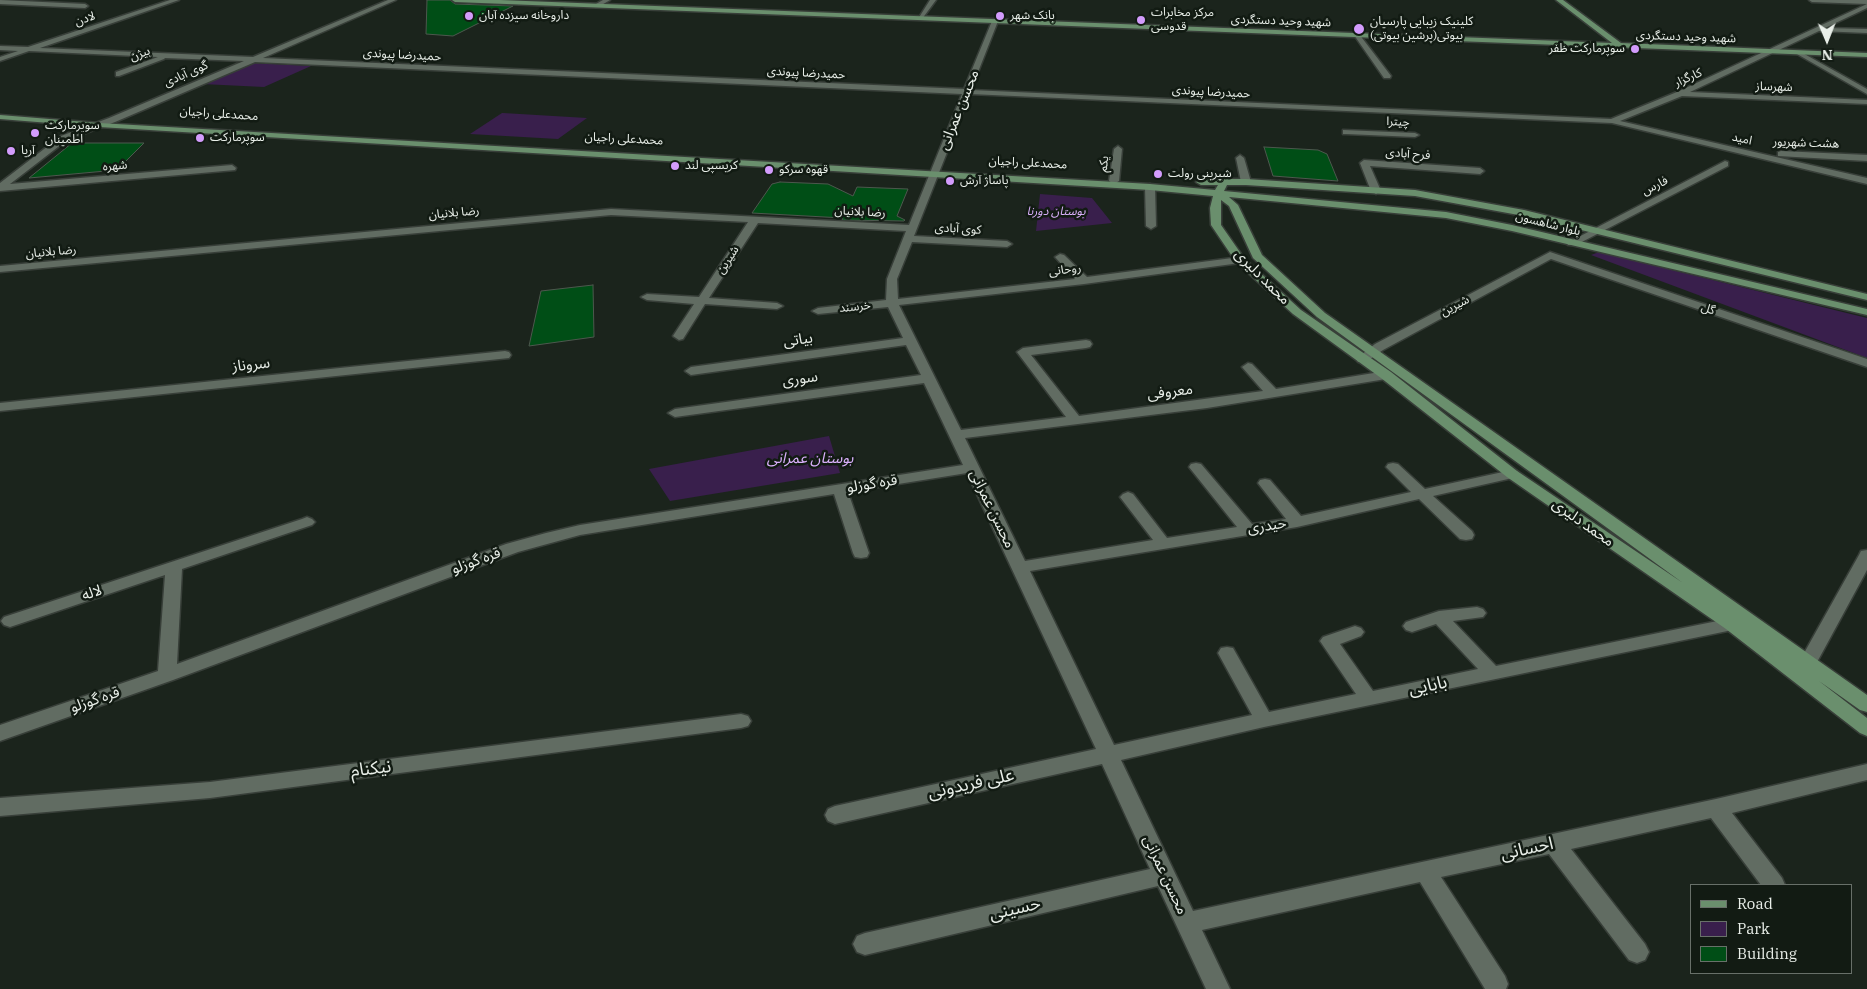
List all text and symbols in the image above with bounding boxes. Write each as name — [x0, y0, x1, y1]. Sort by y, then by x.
place label: مرکز مخابرات قدوسی — [1151, 6, 1214, 34]
street label: لادن — [73, 9, 97, 29]
place label: داروخانه سیزده آبان — [479, 9, 569, 23]
place label: بانک شهر — [1010, 9, 1055, 23]
marker: داروخانه سیزده آبان — [463, 10, 475, 22]
marker: بانک شهر — [994, 10, 1006, 22]
street label: شهید وحید دستگردی — [1231, 12, 1331, 30]
marker: مرکز مخابرات قدوسی — [1135, 14, 1147, 26]
place label: کلینیک زیبایی پارسیان بیوتی(پرشین بیوتی) — [1370, 15, 1473, 43]
north arrow — [1802, 15, 1852, 65]
marker: کلینیک زیبایی پارسیان بیوتی(پرشین بیوتی) — [1352, 22, 1366, 36]
street label: شهید وحید دستگردی — [1636, 28, 1736, 46]
place label: سوپرمارکت ظفر — [1549, 42, 1625, 56]
marker: سوپرمارکت ظفر — [1629, 43, 1641, 55]
street label: بیژن — [128, 44, 152, 64]
street label: حمیدرضا پیوندی — [362, 46, 442, 64]
text: N — [1822, 46, 1833, 64]
street label: گوی آبادی — [162, 58, 210, 90]
street label: حمیدرضا پیوندی — [766, 64, 846, 82]
street label: کارگزار — [1672, 66, 1704, 90]
street label: محسن عمرانی — [935, 67, 983, 153]
street label: شهرساز — [1755, 79, 1793, 95]
street label: حمیدرضا پیوندی — [1171, 83, 1251, 101]
street label: محمدعلی راجیان — [179, 104, 259, 124]
street label: چیترا — [1386, 114, 1410, 130]
place label: سوپرمارکت اطمینان — [45, 119, 100, 147]
marker: سوپرمارکت اطمینان — [29, 127, 41, 139]
street label: محمدعلی راجیان — [584, 130, 664, 148]
street label: امید — [1731, 130, 1753, 148]
place label: سوپرمارکت — [210, 131, 265, 145]
marker: سوپرمارکت — [194, 132, 206, 144]
street label: هشت شهریور — [1773, 135, 1839, 151]
place label: آریا — [21, 144, 35, 158]
marker: آریا — [5, 145, 17, 157]
street label: فرح آبادی — [1385, 145, 1431, 163]
street label: محمدعلی راجیان — [988, 154, 1068, 172]
street label: یکم — [1096, 155, 1112, 173]
street label: شهره — [102, 158, 128, 174]
place label: کریسپی لند — [685, 159, 738, 173]
marker: کریسپی لند — [669, 160, 681, 172]
place label: قهوه سرکو — [779, 163, 828, 177]
marker: قهوه سرکو — [763, 164, 775, 176]
place label: شیرینی رولت — [1168, 167, 1232, 181]
marker: شیرینی رولت — [1152, 168, 1164, 180]
street label: فارس — [1640, 173, 1670, 199]
place label: پاساژ آرش — [960, 174, 1009, 188]
marker: پاساژ آرش — [944, 175, 956, 187]
street label: رضا بلانیان — [834, 203, 886, 221]
street label: رضا بلانیان — [428, 204, 480, 222]
park label: بوستان دورنا — [1027, 205, 1085, 219]
street label: بلوار شاهسون — [1514, 209, 1582, 239]
street label: کوی آبادی — [934, 221, 982, 237]
street label: رضا بلانیان — [25, 243, 77, 261]
street label: شیرین — [714, 243, 742, 277]
street label: محمد دلیری — [1230, 245, 1294, 309]
street label: روحانی — [1048, 261, 1082, 279]
street label: شیرین — [1438, 292, 1472, 320]
street label: خرسند — [839, 298, 871, 316]
street label: گل — [1699, 300, 1717, 318]
street label: بیاتی — [782, 329, 814, 351]
street label: سروناز — [231, 354, 271, 376]
street label: سوری — [781, 368, 819, 390]
street label: معروفی — [1146, 380, 1194, 404]
park label: بوستان عمرانی — [767, 450, 853, 468]
street label: محسن عمرانی — [965, 467, 1019, 551]
street label: قره گوزلو — [845, 471, 899, 497]
street label: محمد دلیری — [1549, 495, 1617, 551]
street label: حیدری — [1246, 514, 1288, 538]
street label: قره گوزلو — [449, 544, 503, 578]
street label: لاله — [80, 581, 104, 605]
street label: بابایی — [1407, 671, 1449, 701]
street label: قره گوزلو — [68, 683, 122, 717]
street label: نیکنام — [349, 756, 393, 782]
street label: علی فریدونی — [926, 764, 1016, 804]
street label: محسن عمرانی — [1139, 833, 1191, 917]
street label: احسانی — [1499, 833, 1555, 865]
legend — [1690, 884, 1852, 974]
street label: حسینی — [987, 893, 1043, 925]
text: Road — [1737, 894, 1773, 913]
text: Park — [1737, 919, 1770, 938]
text: Building — [1737, 944, 1797, 963]

